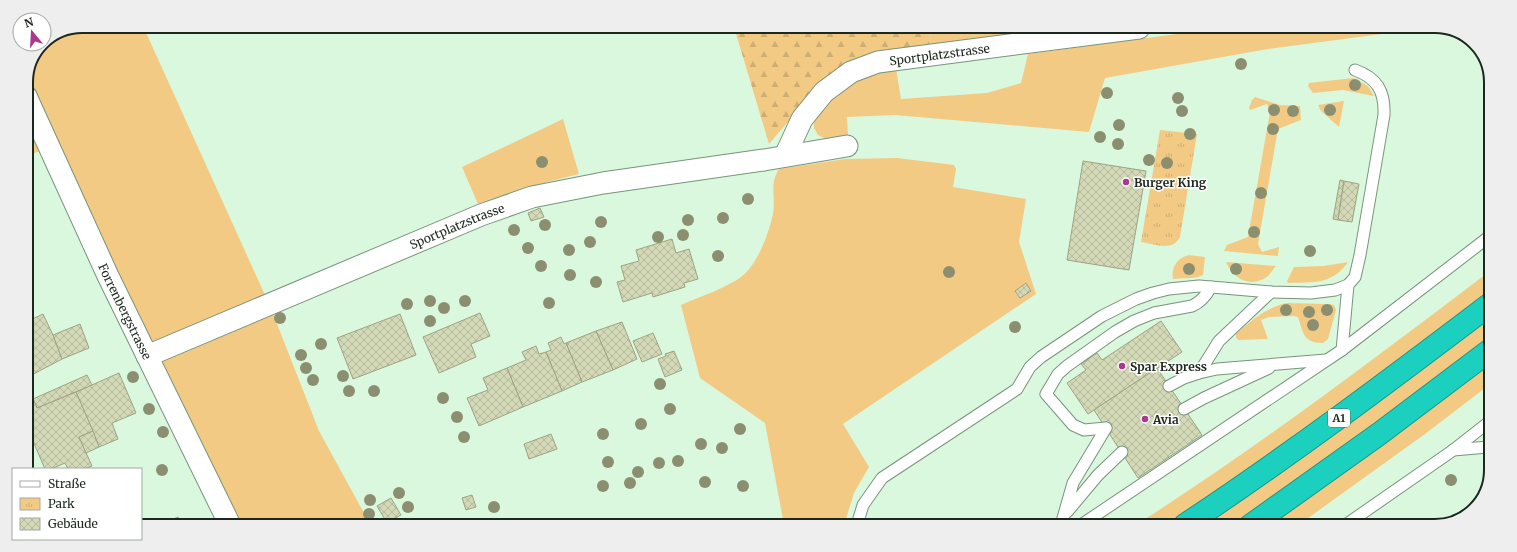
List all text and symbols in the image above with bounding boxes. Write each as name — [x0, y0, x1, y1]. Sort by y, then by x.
north arrow — [12, 12, 52, 52]
text: N — [23, 14, 35, 30]
street label: Sportplatzstrasse — [888, 40, 991, 68]
place label: Burger King — [1134, 175, 1207, 190]
marker: Burger King — [1121, 177, 1131, 187]
street label: Sportplatzstrasse — [407, 200, 506, 252]
street label: Forrenbergstrasse — [96, 261, 155, 362]
place label: Spar Express — [1130, 359, 1207, 374]
marker: Spar Express — [1117, 361, 1127, 371]
road number: A1 — [1328, 409, 1350, 427]
place label: Avia — [1152, 412, 1179, 427]
marker: Avia — [1140, 414, 1150, 424]
legend — [12, 468, 142, 540]
text: Straße — [48, 476, 86, 491]
text: Park — [48, 496, 75, 511]
text: Gebäude — [48, 516, 98, 531]

